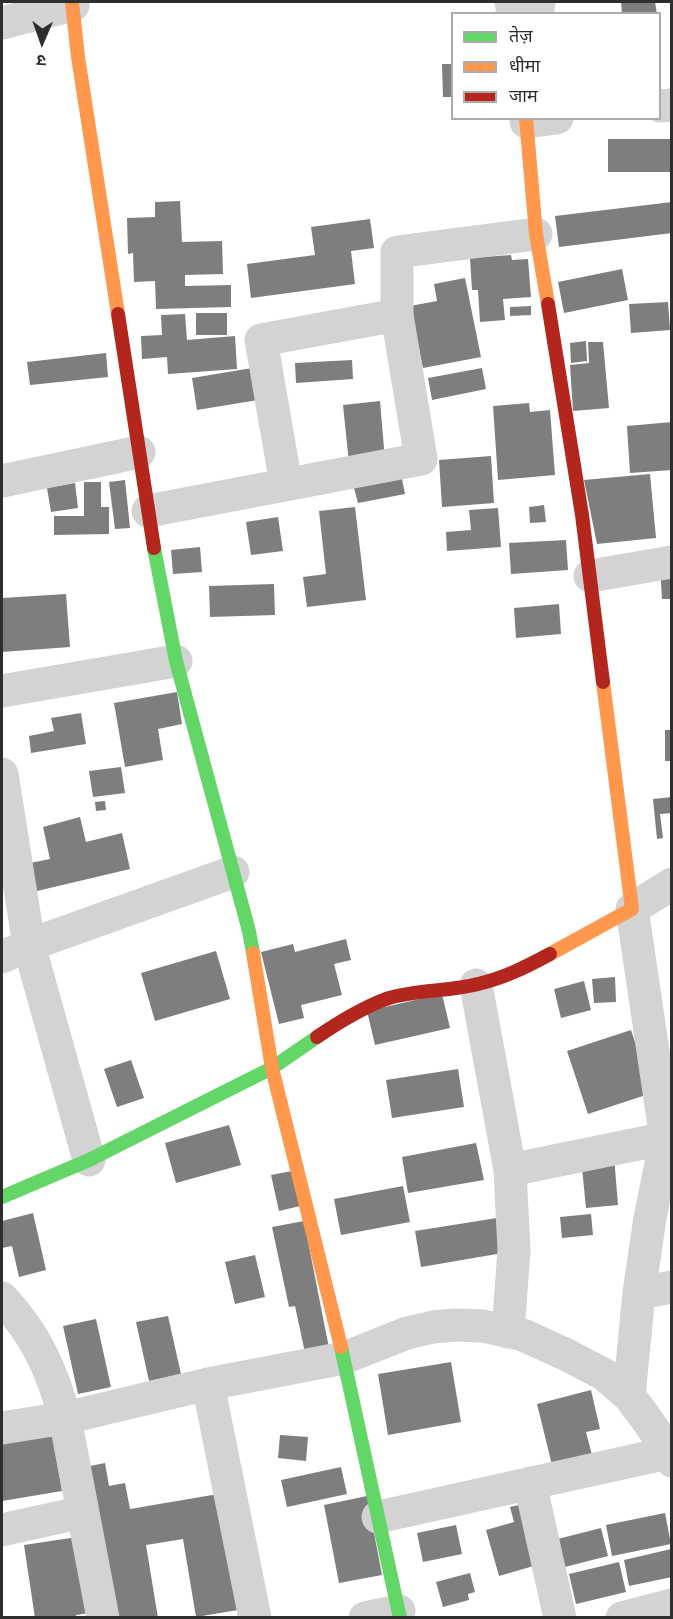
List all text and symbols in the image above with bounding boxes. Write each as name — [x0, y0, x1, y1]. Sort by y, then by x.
north arrow — [12, 12, 72, 72]
legend — [451, 12, 661, 120]
text: तेज़ — [509, 25, 533, 47]
text: उ — [36, 51, 46, 70]
text: धीमा — [509, 55, 540, 77]
text: जाम — [509, 85, 538, 107]

